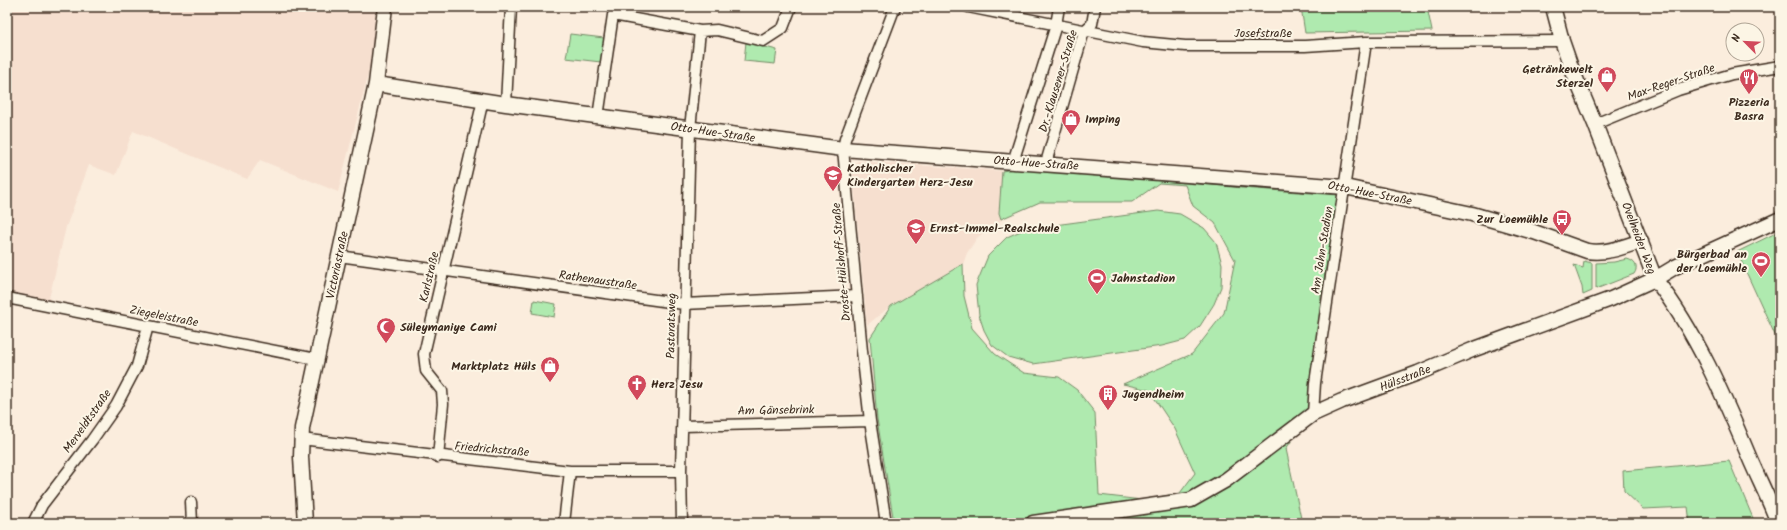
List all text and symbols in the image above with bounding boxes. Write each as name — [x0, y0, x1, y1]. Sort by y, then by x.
north arrow — [1725, 22, 1765, 62]
street label: Josefstraße — [1234, 24, 1293, 43]
street label: Dr.-Klausener-Straße — [1034, 27, 1083, 135]
text: N — [1727, 31, 1746, 45]
street label: Max-Reger-Straße — [1625, 58, 1718, 106]
place label: Getränkewelt Sterzel — [1523, 60, 1594, 93]
shop icon: Getränkewelt Sterzel — [1596, 65, 1618, 93]
restaurant icon: Pizzeria Basra — [1738, 67, 1760, 95]
place label: Pizzeria Basra — [1729, 93, 1769, 126]
shop icon: Imping — [1060, 108, 1082, 136]
place label: Imping — [1085, 110, 1121, 129]
street label: Otto-Hue-Straße — [669, 117, 757, 148]
street label: Otto-Hue-Straße — [993, 151, 1080, 176]
place label: Katholischer Kindergarten Herz-Jesu — [847, 159, 973, 192]
school or university icon: Katholischer Kindergarten Herz-Jesu — [822, 164, 844, 192]
street label: Otto-Hue-Straße — [1326, 176, 1414, 211]
street label: Ovelheider Weg — [1616, 199, 1661, 277]
street label: Droste-Hülshoff-Straße — [827, 201, 856, 322]
street label: Am Jahn-Stadion — [1306, 205, 1339, 295]
bus stop icon: Zur Loemühle — [1551, 208, 1573, 236]
place label: Zur Loemühle — [1476, 210, 1548, 229]
school or university icon: Ernst-Immel-Realschule — [905, 217, 927, 245]
place label: Ernst-Immel-Realschule — [930, 219, 1059, 238]
street label: Victoriastraße — [321, 229, 354, 301]
place label: Bürgerbad an der Loemühle — [1676, 245, 1747, 278]
street label: Karlstraße — [414, 249, 445, 304]
sports icon: Bürgerbad an der Loemühle — [1750, 250, 1772, 278]
street label: Rathenaustraße — [558, 266, 639, 295]
sports icon: Jahnstadion — [1086, 267, 1108, 295]
place label: Jahnstadion — [1111, 269, 1176, 288]
street label: Pastoratsweg — [661, 293, 682, 359]
street label: Ziegeleistraße — [128, 301, 201, 333]
mosque icon: Süleymaniye Cami — [375, 316, 397, 344]
place label: Süleymaniye Cami — [400, 318, 497, 337]
shop icon: Marktplatz Hüls — [539, 355, 561, 383]
place label: Marktplatz Hüls — [451, 357, 536, 376]
street label: Hülsstraße — [1377, 360, 1434, 397]
church icon: Herz Jesu — [626, 373, 648, 401]
place label: Herz Jesu — [651, 375, 703, 394]
building icon: Jugendheim — [1097, 383, 1119, 411]
street label: Merveldtstraße — [58, 385, 117, 457]
place label: Jugendheim — [1122, 385, 1184, 404]
street label: Am Gänsebrink — [737, 400, 815, 421]
street label: Friedrichstraße — [454, 437, 531, 462]

